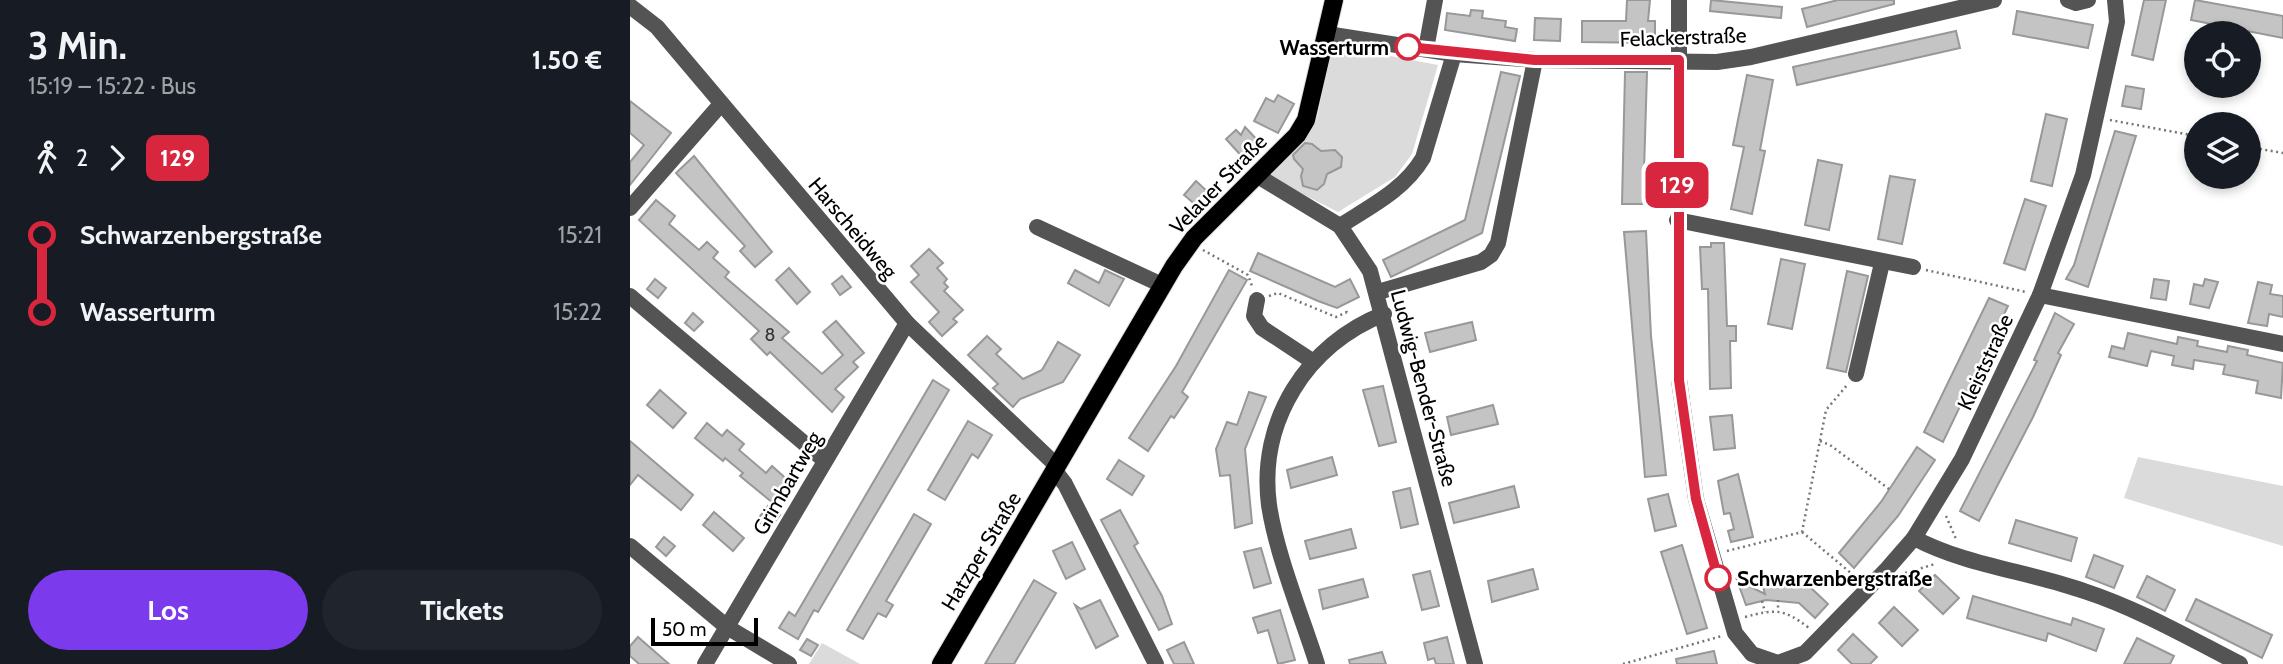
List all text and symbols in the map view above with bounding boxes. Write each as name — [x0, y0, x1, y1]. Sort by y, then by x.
map controls — [2184, 21, 2261, 189]
button: locate — [2184, 21, 2261, 98]
text: 3 Min. — [28, 22, 127, 69]
street label: Felackerstraße — [1619, 22, 1747, 52]
marker: Wasserturm — [1395, 34, 1421, 60]
place label: Wasserturm — [1280, 35, 1389, 60]
text: 1.50 € — [532, 44, 602, 76]
text: 15:19 – 15:22 · Bus — [28, 72, 196, 100]
button: layers — [2184, 112, 2261, 189]
street label: Velauer Straße — [1164, 129, 1272, 239]
icon: walk — [28, 139, 66, 177]
icon: forward — [98, 139, 136, 177]
text: 129 — [160, 143, 195, 172]
text: 2 — [76, 144, 88, 172]
line badge: 129 — [1637, 162, 1717, 208]
text: 129 — [1659, 170, 1695, 199]
street label: Harscheidweg — [804, 172, 903, 284]
text: Schwarzenbergstraße — [80, 219, 322, 251]
text: 15:21 — [558, 221, 602, 249]
street label: Ludwig-Bender-Straße — [1386, 287, 1462, 489]
text: Wasserturm — [80, 296, 216, 328]
text: 15:22 — [553, 298, 602, 326]
street label: Kleiststraße — [1952, 310, 2018, 414]
house number: 8 — [765, 324, 775, 346]
street label: Grimbartweg — [747, 426, 827, 539]
street label: Hatzper Straße — [936, 487, 1026, 615]
marker: Schwarzenbergstraße — [1705, 565, 1731, 591]
place label: Schwarzenbergstraße — [1737, 566, 1932, 591]
button: Los — [28, 570, 308, 650]
button: Tickets — [322, 570, 602, 650]
scale bar — [651, 615, 758, 647]
text: 50 m — [662, 618, 706, 641]

